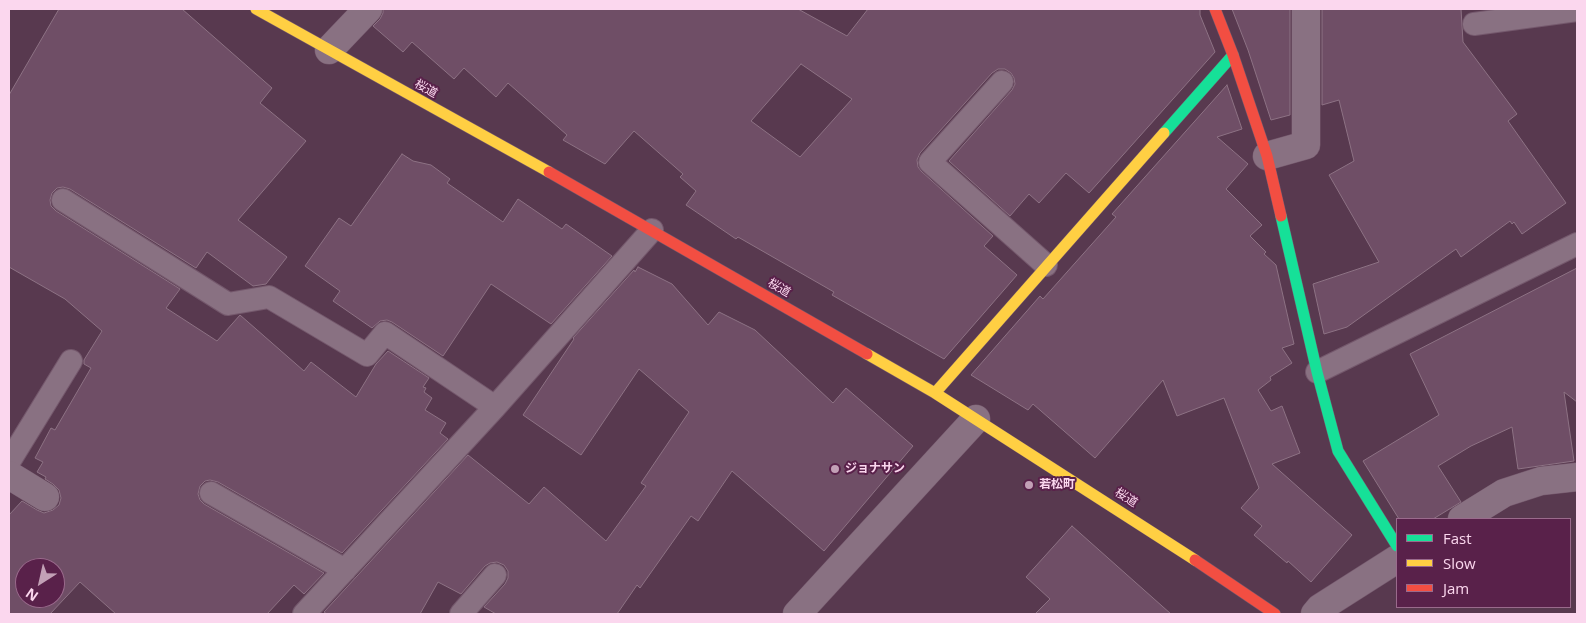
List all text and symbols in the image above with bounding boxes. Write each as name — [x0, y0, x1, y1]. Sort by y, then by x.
street label: 桜道 — [412, 77, 440, 101]
street label: 桜道 — [765, 276, 793, 300]
place label: ジョナサン — [845, 462, 905, 476]
marker: ジョナサン — [829, 463, 841, 475]
place label: 若松町 — [1039, 478, 1075, 492]
marker: 若松町 — [1023, 479, 1035, 491]
street label: 桜道 — [1112, 485, 1140, 511]
legend — [1396, 518, 1571, 608]
text: Fast — [1443, 528, 1472, 548]
text: Slow — [1443, 553, 1476, 573]
north arrow — [15, 558, 65, 608]
text: Jam — [1443, 578, 1469, 598]
text: N — [22, 584, 42, 606]

